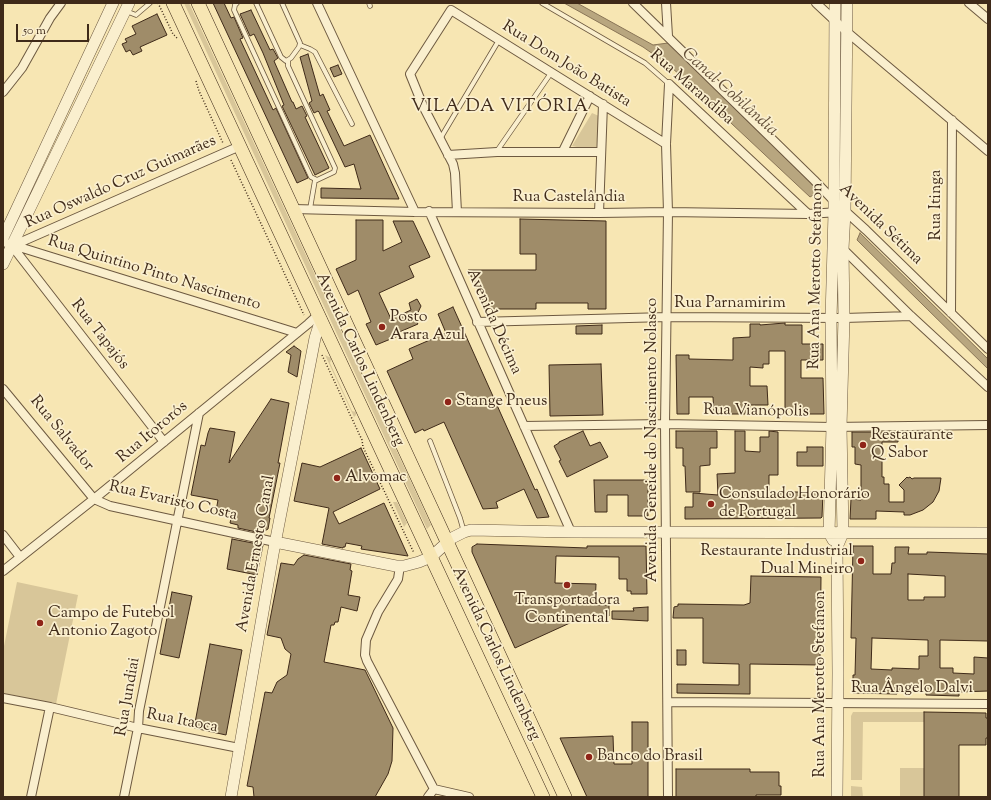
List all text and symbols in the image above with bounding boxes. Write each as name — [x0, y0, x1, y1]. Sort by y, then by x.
scale bar — [18, 16, 91, 42]
street label: Rua Dom João Batista — [498, 18, 634, 112]
text: 50 m — [23, 22, 46, 40]
water label: Canal Cobilândia — [677, 44, 781, 142]
street label: Rua Marandiba — [645, 46, 737, 130]
district label: VILA DA VITÓRIA — [411, 97, 589, 119]
street label: Rua Oswaldo Cruz Guimarães — [22, 132, 220, 234]
street label: Rua Itinga — [927, 170, 947, 240]
street label: Avenida Sétima — [834, 180, 926, 270]
street label: Rua Ana Merotto Stefanon — [806, 182, 828, 370]
street label: Rua Castelândia — [513, 188, 625, 208]
street label: Rua Quintino Pinto Nascimento — [45, 232, 263, 316]
street label: Avenida Décima — [461, 266, 525, 378]
street label: Avenida Carlos Lindenberg — [310, 270, 408, 450]
street label: Rua Parnamirim — [674, 294, 786, 314]
street label: Rua Tapajós — [66, 296, 132, 374]
street label: Avenida Geneide do Nascimento Nolasco — [643, 298, 663, 582]
place label: Posto Arara Azul — [390, 308, 465, 346]
marker: Posto Arara Azul — [377, 322, 387, 332]
street label: Rua Salvador — [25, 392, 97, 476]
place label: Stange Pneus — [456, 392, 547, 412]
marker: Stange Pneus — [443, 397, 453, 407]
street label: Rua Itororós — [114, 398, 192, 468]
street label: Rua Vianópolis — [703, 401, 809, 423]
place label: Restaurante Q Sabor — [871, 426, 953, 464]
marker: Restaurante Q Sabor — [858, 440, 868, 450]
place label: Alvomac — [345, 468, 407, 488]
marker: Alvomac — [332, 473, 342, 483]
street label: Avenida Ernesto Canal — [234, 474, 280, 634]
street label: Rua Evaristo Costa — [107, 478, 239, 526]
place label: Consulado Honorário de Portugal — [719, 485, 870, 523]
marker: Consulado Honorário de Portugal — [706, 499, 716, 509]
place label: Restaurante Industrial Dual Mineiro — [701, 542, 853, 580]
marker: Restaurante Industrial Dual Mineiro — [856, 556, 866, 566]
street label: Avenida Carlos Lindenberg — [446, 564, 544, 744]
marker: Transportadora Continental — [562, 580, 572, 590]
place label: Transportadora Continental — [514, 591, 620, 629]
street label: Rua Ana Merotto Stefanon — [811, 591, 831, 777]
place label: Campo de Futebol Antonio Zagoto — [48, 604, 174, 642]
marker: Campo de Futebol Antonio Zagoto — [35, 618, 45, 628]
street label: Rua Jundiai — [113, 656, 145, 738]
street label: Rua Ângelo Dalvi — [851, 679, 973, 699]
street label: Rua Itaoca — [145, 706, 219, 738]
place label: Banco do Brasil — [597, 747, 703, 767]
marker: Banco do Brasil — [584, 752, 594, 762]

